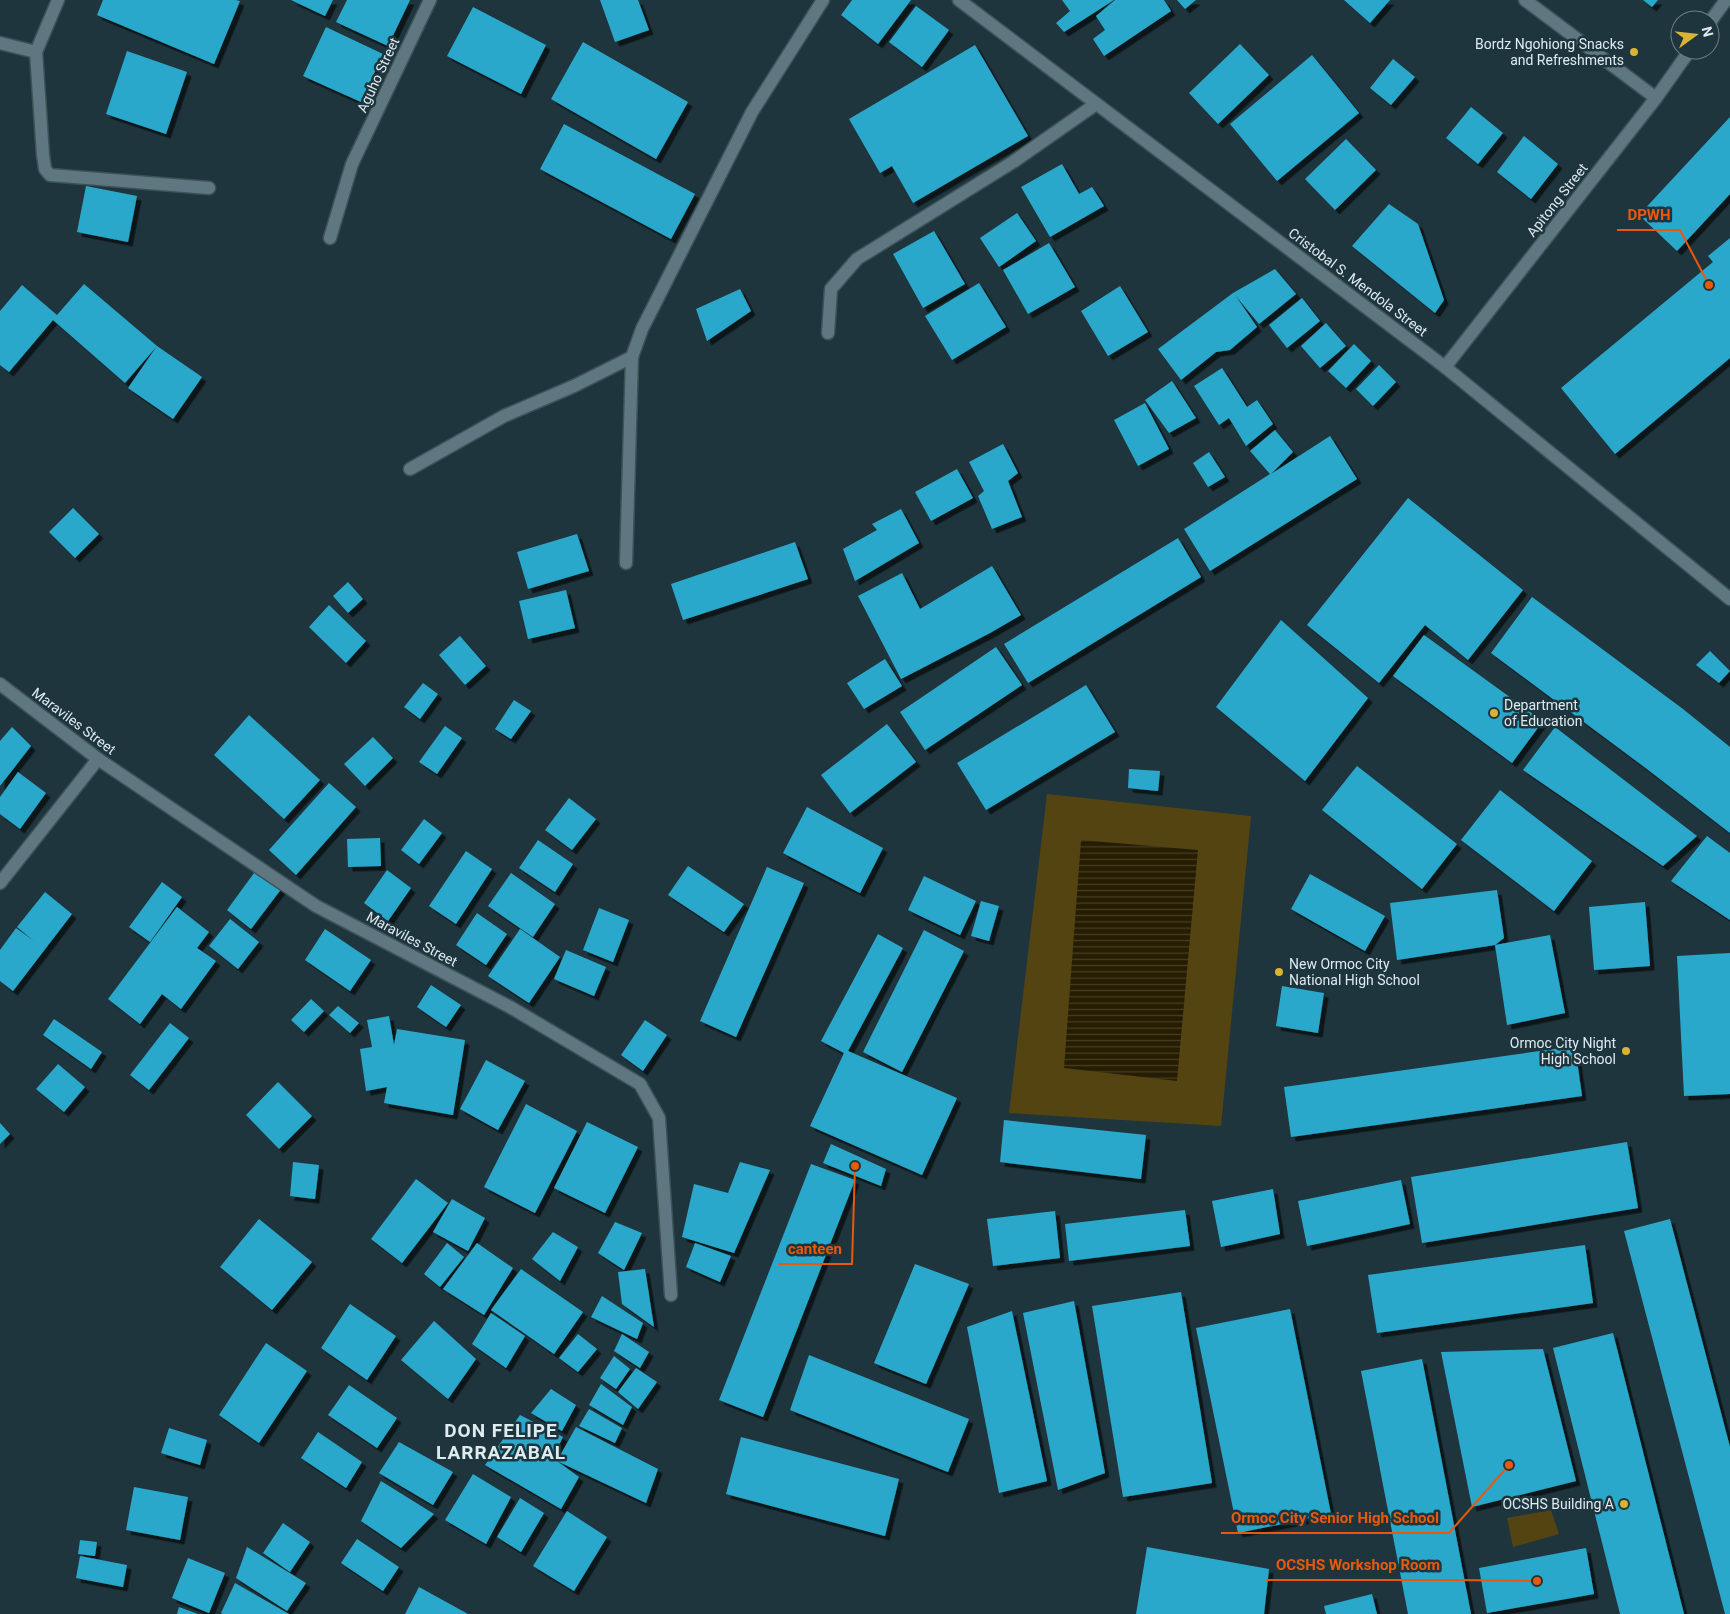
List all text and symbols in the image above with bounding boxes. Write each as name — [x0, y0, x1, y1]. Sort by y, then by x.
north arrow — [1670, 10, 1720, 60]
text: N — [1699, 25, 1717, 38]
street label: Aguho Street — [354, 35, 403, 115]
place label: Bordz Ngohiong Snacks and Refreshments — [1475, 36, 1624, 68]
marker: Bordz Ngohiong Snacks and Refreshments — [1628, 46, 1640, 58]
street label: Apitong Street — [1523, 160, 1591, 240]
callout: DPWH — [1617, 200, 1680, 230]
text: DPWH — [1627, 206, 1671, 224]
street label: Cristobal S. Mendola Street — [1286, 225, 1431, 340]
street label: Maraviles Street — [29, 684, 119, 758]
place label: Department of Education — [1504, 697, 1582, 729]
marker: Department of Education — [1488, 707, 1500, 719]
street label: Maraviles Street — [364, 908, 460, 970]
place label: New Ormoc City National High School — [1289, 956, 1420, 988]
marker: New Ormoc City National High School — [1273, 966, 1285, 978]
place label: Ormoc City Night High School — [1510, 1035, 1616, 1067]
marker: Ormoc City Night High School — [1620, 1045, 1632, 1057]
callout: canteen — [778, 1234, 852, 1264]
text: canteen — [788, 1240, 842, 1258]
district label: DON FELIPE LARRAZABAL — [436, 1419, 566, 1464]
place label: OCSHS Building A — [1502, 1496, 1614, 1512]
marker: OCSHS Building A — [1618, 1498, 1630, 1510]
callout: Ormoc City Senior High School — [1221, 1503, 1449, 1533]
text: Ormoc City Senior High School — [1231, 1509, 1439, 1527]
callout: OCSHS Workshop Room — [1266, 1550, 1450, 1580]
text: OCSHS Workshop Room — [1276, 1556, 1440, 1574]

